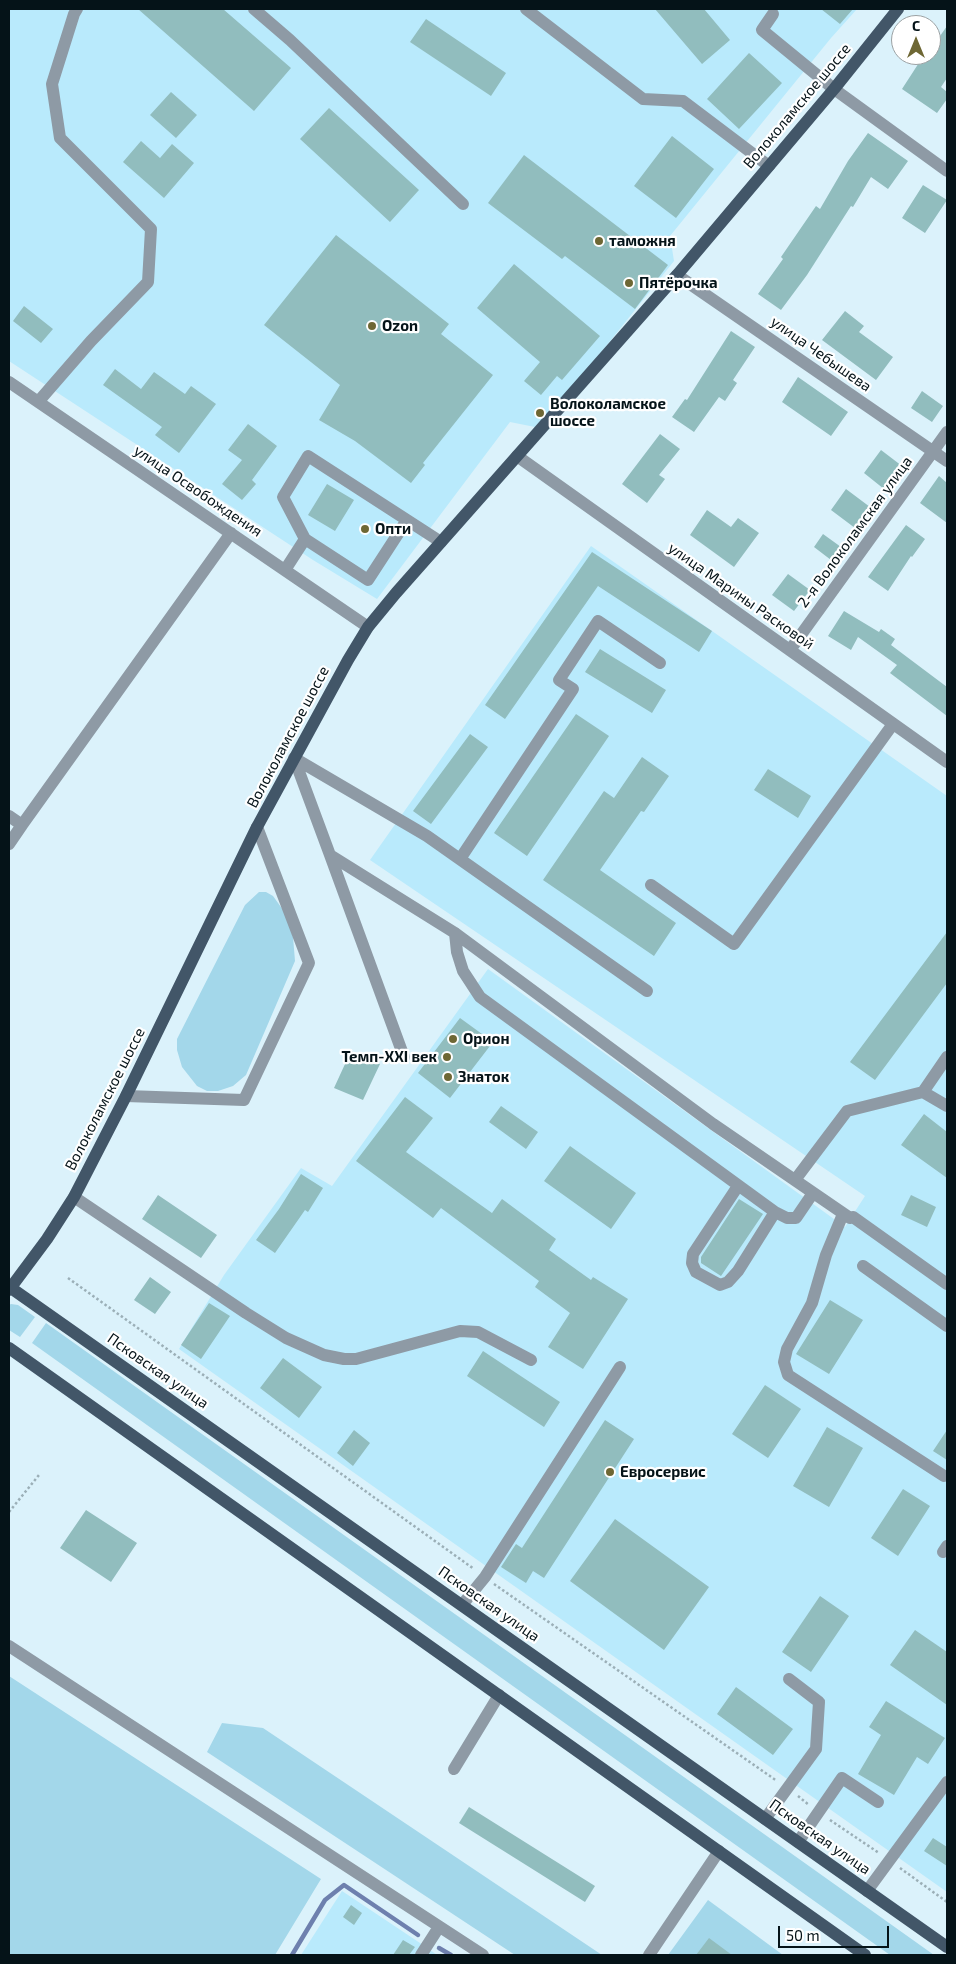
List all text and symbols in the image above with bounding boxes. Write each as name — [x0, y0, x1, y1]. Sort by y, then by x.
north arrow — [891, 15, 941, 65]
text: С — [912, 17, 920, 34]
street label: Волоколамское шоссе — [739, 40, 855, 172]
place label: таможня — [609, 232, 676, 250]
marker: таможня — [593, 235, 605, 247]
place label: Пятёрочка — [639, 274, 718, 292]
marker: Пятёрочка — [623, 277, 635, 289]
street label: улица Чебышева — [767, 313, 875, 395]
place label: Ozon — [382, 317, 418, 335]
marker: Ozon — [366, 320, 378, 332]
place label: Волоколамское шоссе — [550, 395, 666, 430]
marker: Волоколамское шоссе — [534, 407, 546, 419]
street label: улица Освобождения — [130, 441, 266, 541]
street label: 2-я Волоколамская улица — [794, 453, 916, 611]
place label: Опти — [375, 520, 411, 538]
marker: Опти — [359, 523, 371, 535]
street label: улица Марины Расковой — [665, 539, 817, 653]
street label: Волоколамское шоссе — [243, 663, 333, 811]
street label: Волоколамское шоссе — [61, 1025, 149, 1173]
place label: Орион — [463, 1030, 509, 1048]
marker: Орион — [447, 1033, 459, 1045]
place label: Темп-XXI век — [342, 1048, 437, 1066]
marker: Темп-XXI век — [441, 1051, 453, 1063]
place label: Знаток — [458, 1068, 509, 1086]
marker: Знаток — [442, 1071, 454, 1083]
street label: Псковская улица — [104, 1329, 212, 1413]
place label: Евросервис — [620, 1463, 706, 1481]
marker: Евросервис — [604, 1466, 616, 1478]
street label: Псковская улица — [435, 1562, 543, 1646]
street label: Псковская улица — [766, 1795, 874, 1879]
scale bar — [781, 1916, 892, 1948]
text: 50 m — [786, 1926, 820, 1944]

